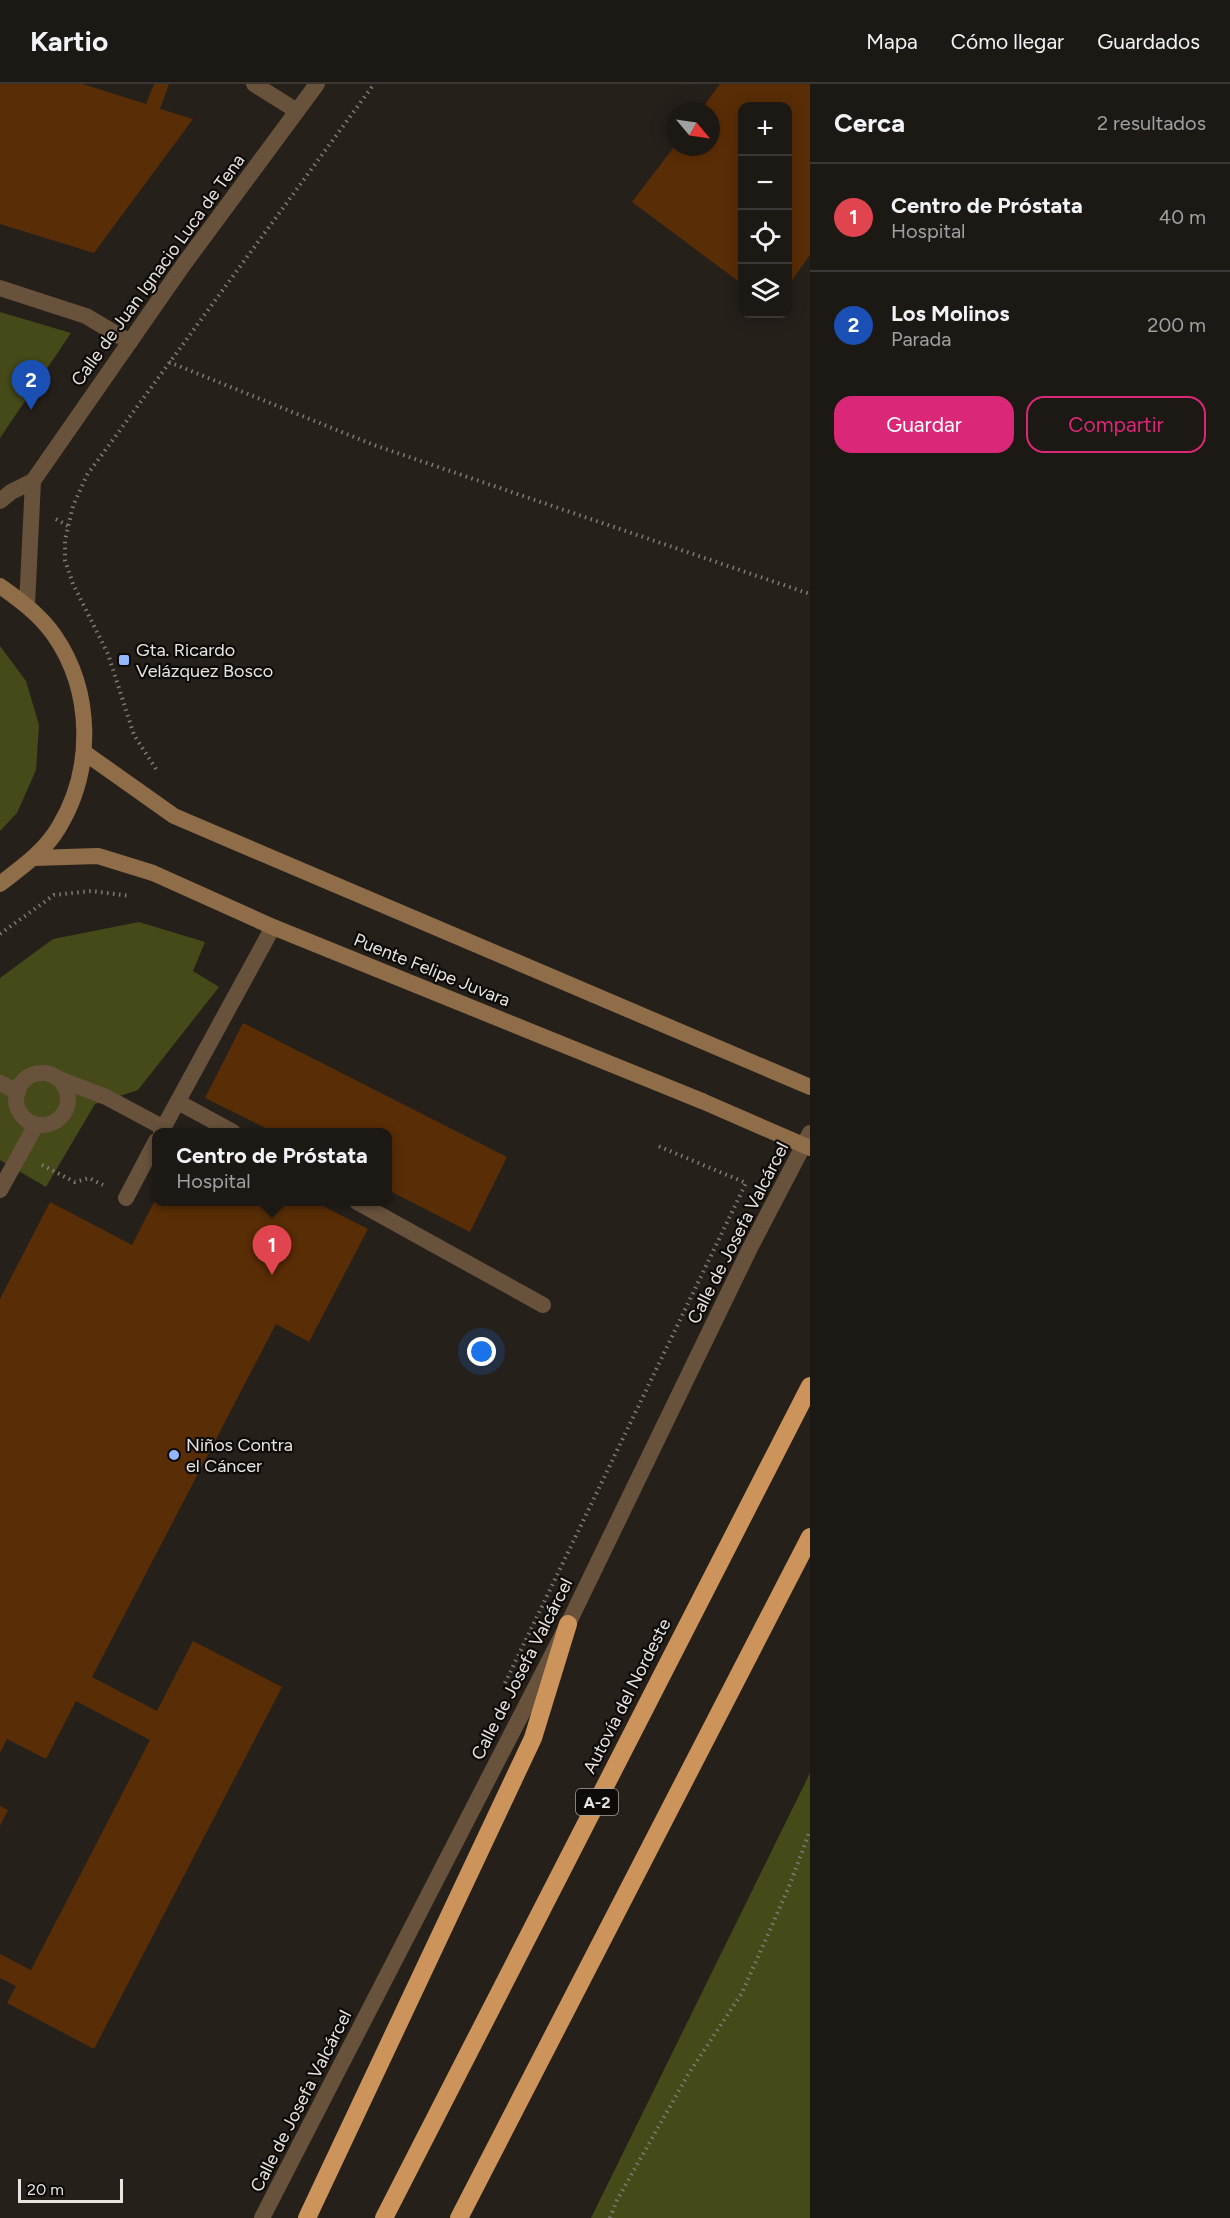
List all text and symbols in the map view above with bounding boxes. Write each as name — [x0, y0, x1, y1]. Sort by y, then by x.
text: Kartio — [30, 24, 108, 58]
text: Mapa — [866, 29, 918, 54]
text: Cómo llegar — [951, 29, 1064, 54]
text: Guardados — [1097, 29, 1200, 54]
north arrow — [666, 102, 720, 156]
map controls — [738, 102, 792, 318]
button: + — [738, 102, 792, 156]
text: Cerca — [834, 107, 905, 139]
text: 2 resultados — [1097, 111, 1206, 135]
street label: Calle de Juan Ignacio Luca de Tena — [66, 150, 250, 390]
button: − — [738, 156, 792, 210]
text: Centro de Próstata — [891, 192, 1083, 219]
text: 1 — [849, 205, 858, 229]
text: 40 m — [1159, 205, 1206, 229]
button: locate — [738, 210, 792, 264]
text: Hospital — [891, 219, 966, 243]
button: layers — [738, 264, 792, 318]
text: Los Molinos — [891, 300, 1009, 327]
text: 2 — [848, 313, 859, 337]
text: 200 m — [1147, 313, 1206, 337]
text: Parada — [891, 327, 951, 351]
pin: 2 — [12, 360, 51, 410]
button: Guardar — [834, 396, 1014, 453]
button: Compartir — [1026, 396, 1206, 453]
place label: Gta. Ricardo Velázquez Bosco — [136, 639, 273, 682]
marker: Gta. Ricardo Velázquez Bosco — [117, 653, 131, 667]
street label: Puente Felipe Juvara — [351, 929, 513, 1011]
popup — [152, 1128, 392, 1206]
street label: Calle de Josefa Valcárcel — [683, 1139, 793, 1327]
text: Centro de Próstata — [176, 1142, 368, 1169]
text: Hospital — [176, 1169, 251, 1193]
pin: 1 — [252, 1226, 292, 1275]
your location — [467, 1337, 496, 1366]
place label: Niños Contra el Cáncer — [186, 1434, 293, 1477]
marker: Niños Contra el Cáncer — [167, 1448, 181, 1462]
street label: Calle de Josefa Valcárcel — [467, 1575, 577, 1763]
street label: Autovía del Nordeste — [578, 1615, 676, 1777]
road number: A-2 — [576, 1789, 618, 1815]
street label: Calle de Josefa Valcárcel — [246, 2007, 356, 2195]
scale bar — [18, 2176, 123, 2204]
text: 20 m — [27, 2180, 64, 2199]

